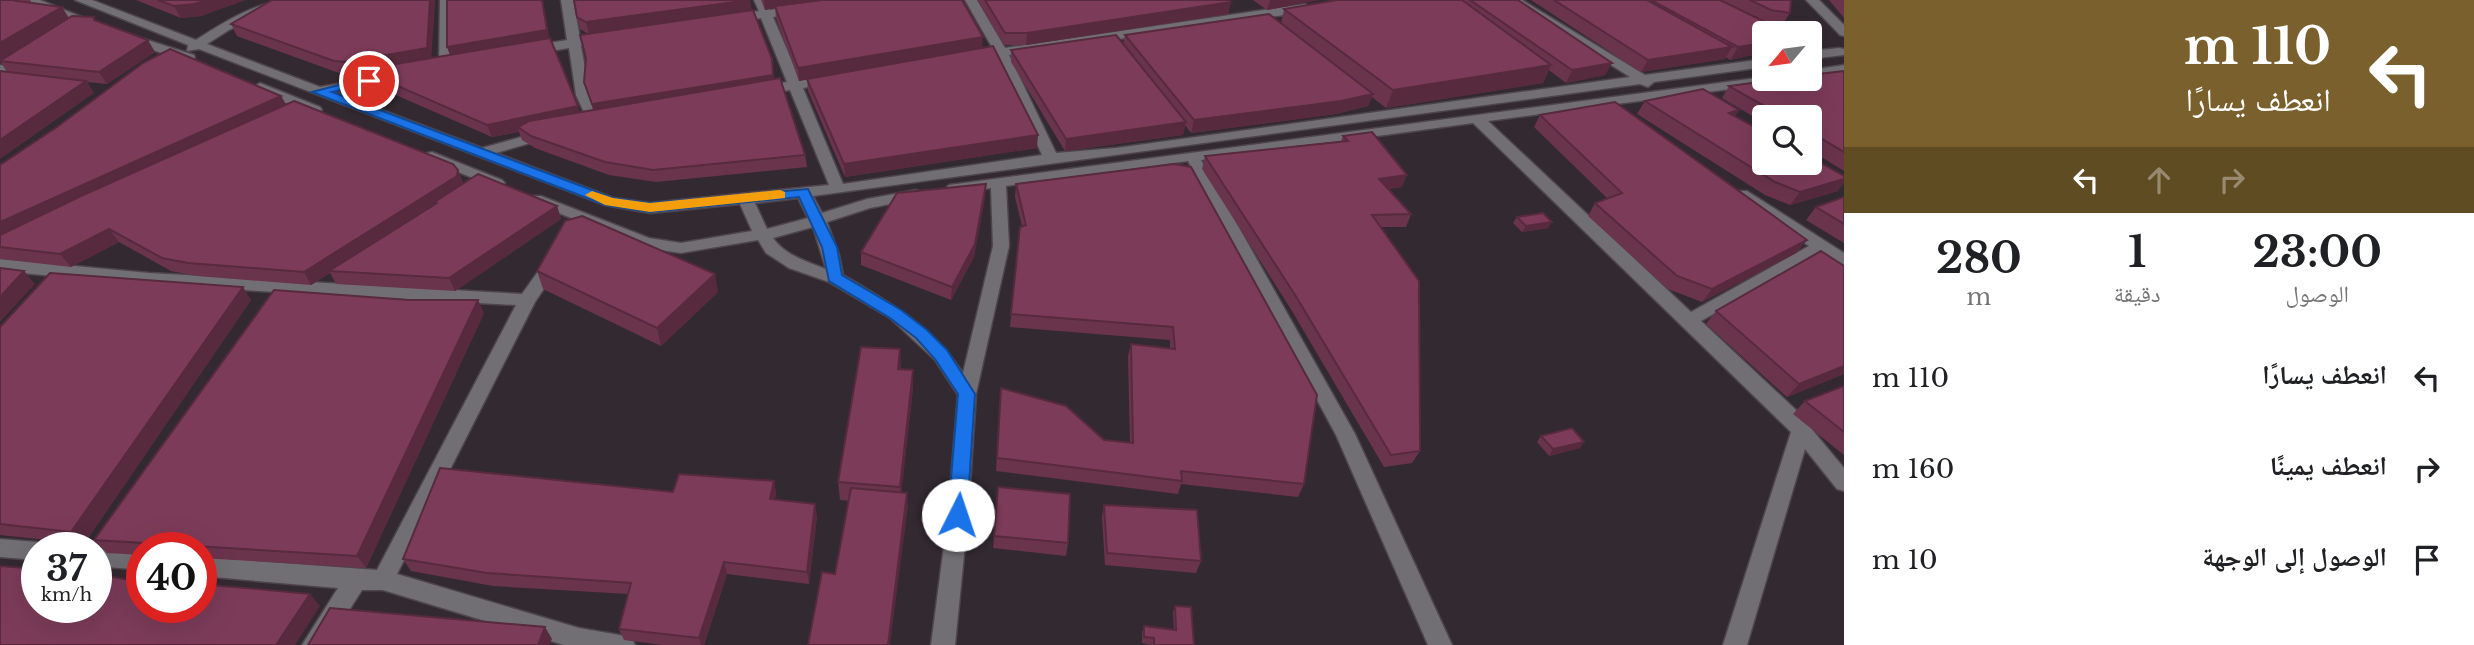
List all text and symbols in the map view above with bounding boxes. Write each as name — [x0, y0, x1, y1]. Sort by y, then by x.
text: 110 m — [2184, 16, 2331, 77]
north arrow — [1752, 21, 1822, 91]
map controls — [1752, 21, 1822, 175]
icon: left — [2355, 28, 2446, 119]
pin — [339, 51, 399, 111]
icon: arrive — [350, 62, 388, 100]
text: انعطف يسارًا — [2186, 80, 2331, 120]
button: search — [1752, 105, 1822, 175]
icon: left — [2067, 161, 2105, 199]
icon: ahead — [2140, 161, 2178, 199]
icon: right — [2213, 161, 2251, 199]
text: 1 — [2128, 226, 2146, 278]
text: 23:00 — [2253, 226, 2382, 278]
text: 280 — [1936, 232, 2022, 284]
text: دقيقة — [2114, 280, 2161, 308]
text: الوصول — [2285, 280, 2349, 308]
text: m — [1967, 283, 1991, 311]
text: انعطف يسارًا — [2262, 359, 2387, 391]
icon: left — [2408, 359, 2446, 397]
text: 110 m — [1872, 362, 1949, 394]
text: انعطف يمينًا — [2270, 450, 2387, 482]
icon: right — [2408, 450, 2446, 488]
text: 160 m — [1872, 453, 1954, 485]
position arrow — [921, 478, 995, 552]
speed limit sign: 40 — [126, 532, 217, 623]
text: الوصول إلى الوجهة — [2202, 541, 2387, 573]
icon: arrive — [2408, 541, 2446, 579]
text: 10 m — [1872, 544, 1938, 576]
text: 37 — [46, 547, 87, 590]
text: km/h — [41, 584, 92, 606]

